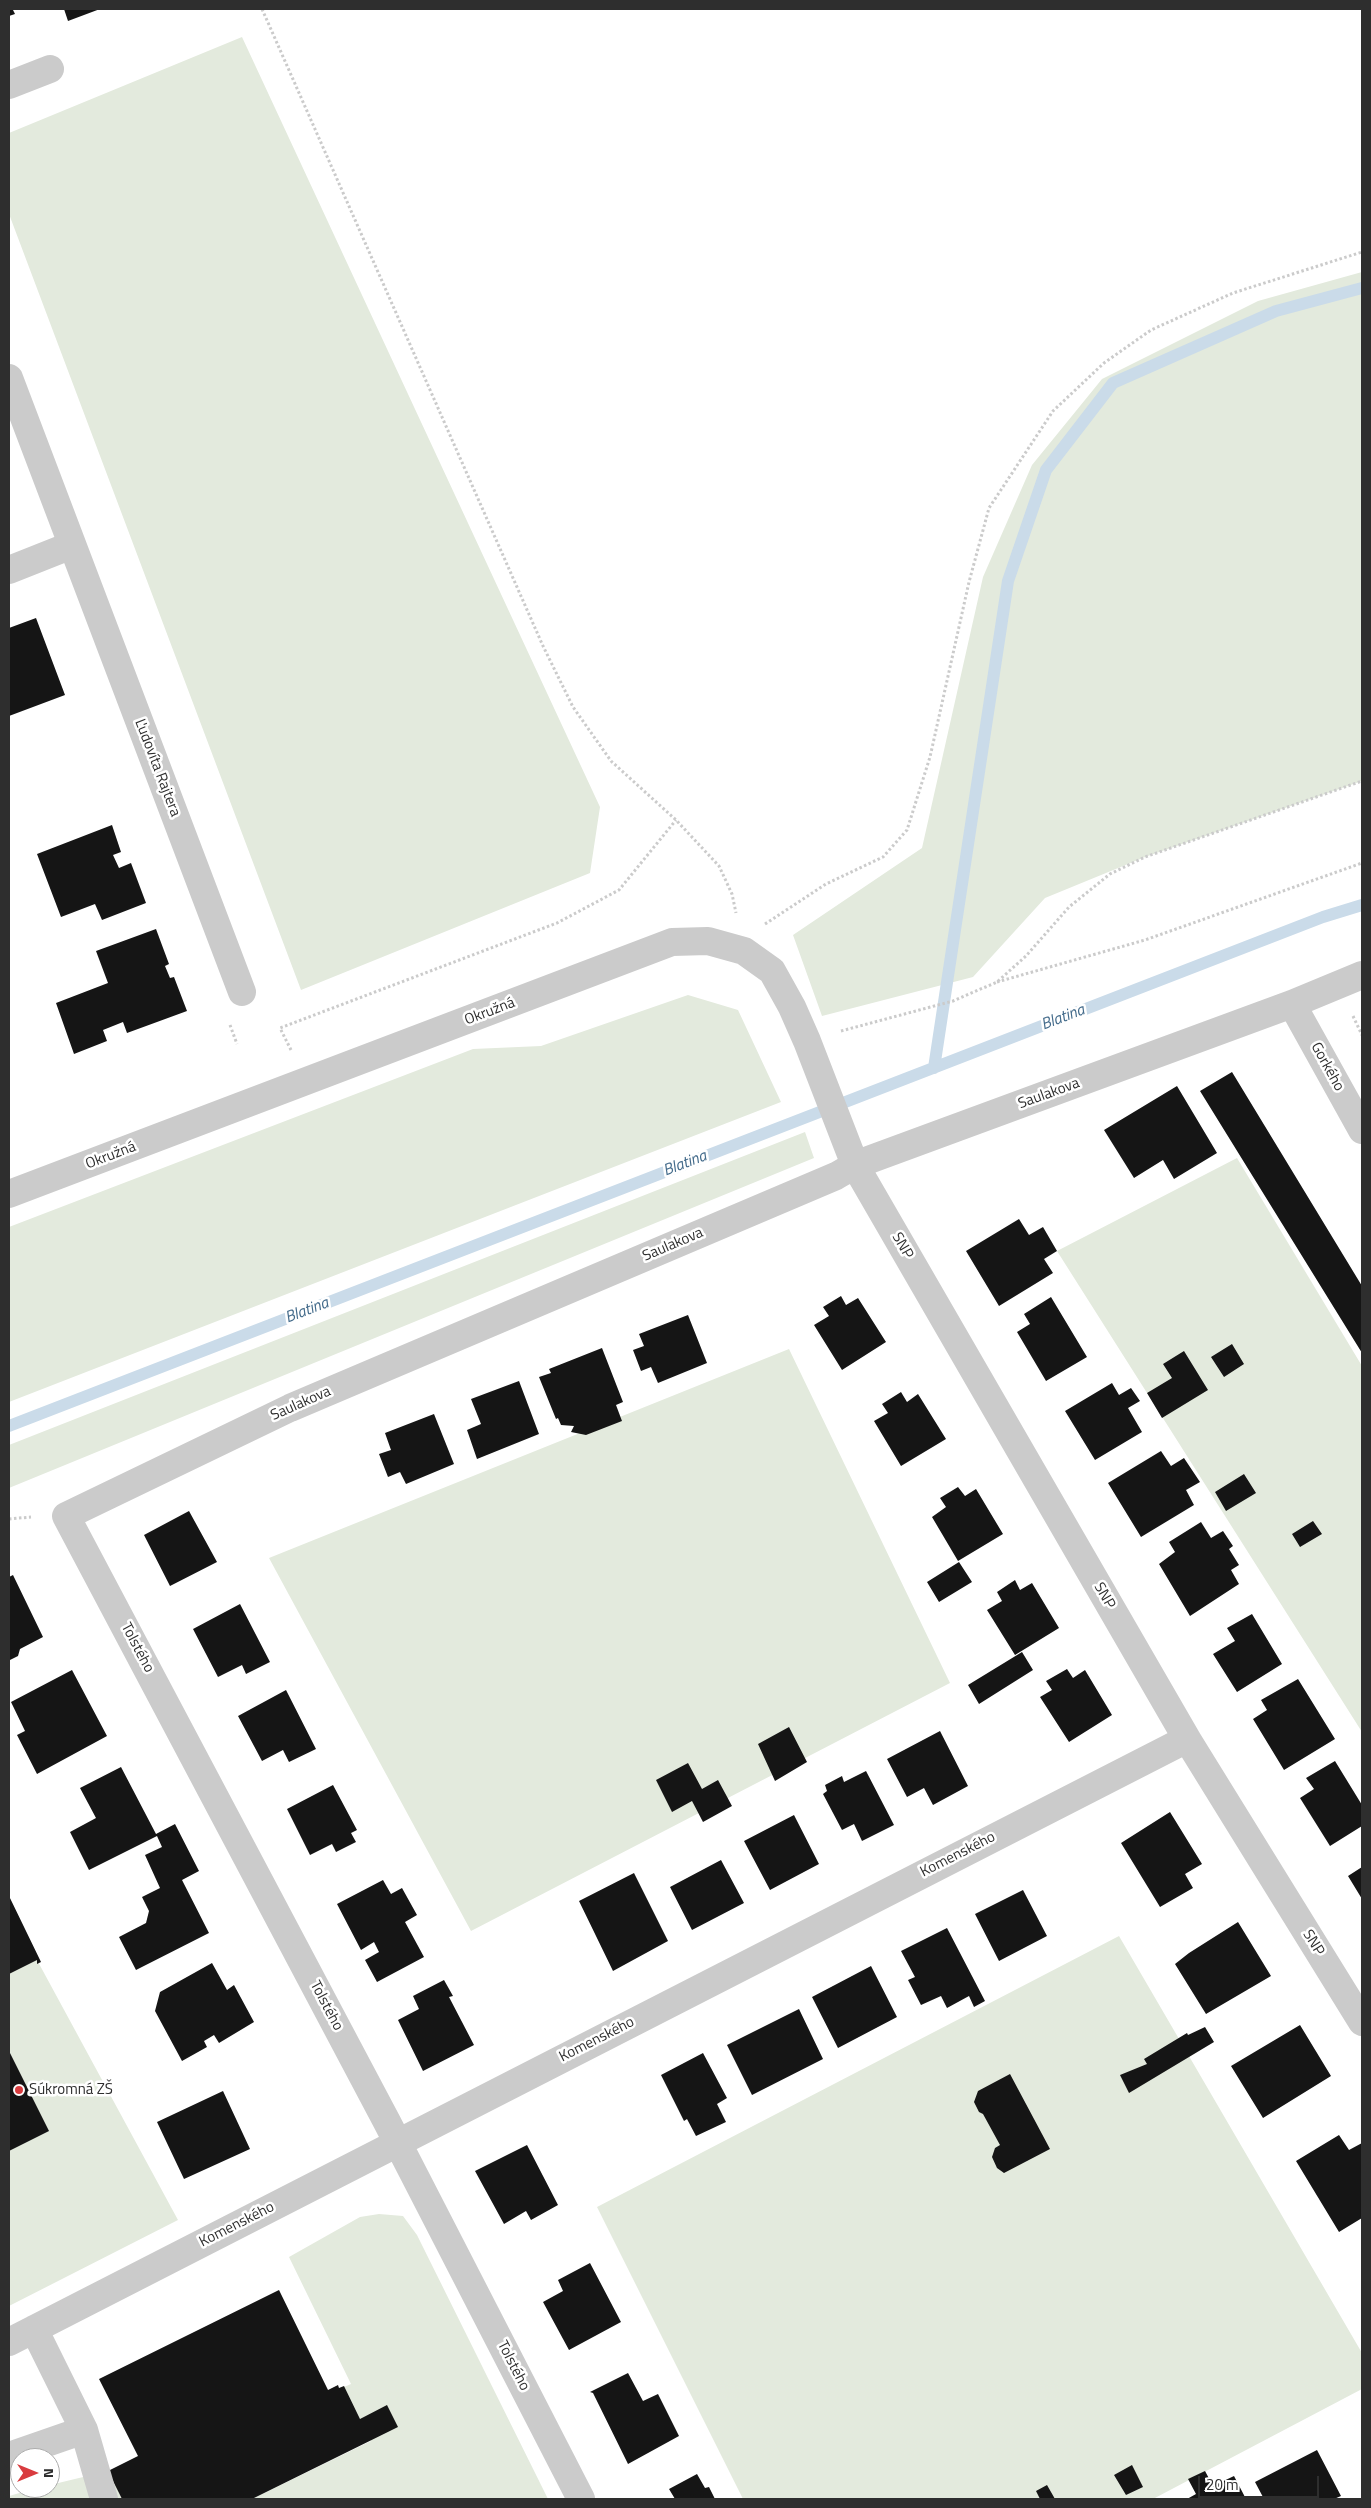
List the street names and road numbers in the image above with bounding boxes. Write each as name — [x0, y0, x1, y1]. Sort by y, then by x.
street label: Ľudovíta Rajtera — [130, 717, 184, 819]
street label: Okružná — [462, 994, 518, 1030]
street label: Gorkého — [1306, 1040, 1348, 1094]
street label: Saulakova — [1016, 1075, 1082, 1113]
street label: Okružná — [83, 1138, 139, 1174]
street label: Saulakova — [640, 1224, 706, 1266]
street label: SNP — [887, 1230, 917, 1262]
street label: Saulakova — [268, 1383, 334, 1425]
street label: SNP — [1089, 1580, 1119, 1612]
street label: Tolstého — [116, 1620, 158, 1676]
street label: Komenského — [917, 1828, 999, 1882]
street label: SNP — [1298, 1927, 1328, 1959]
street label: Tolstého — [305, 1978, 347, 2034]
street label: Komenského — [556, 2013, 638, 2067]
street label: Komenského — [196, 2198, 278, 2252]
street label: Tolstého — [493, 2338, 533, 2394]

